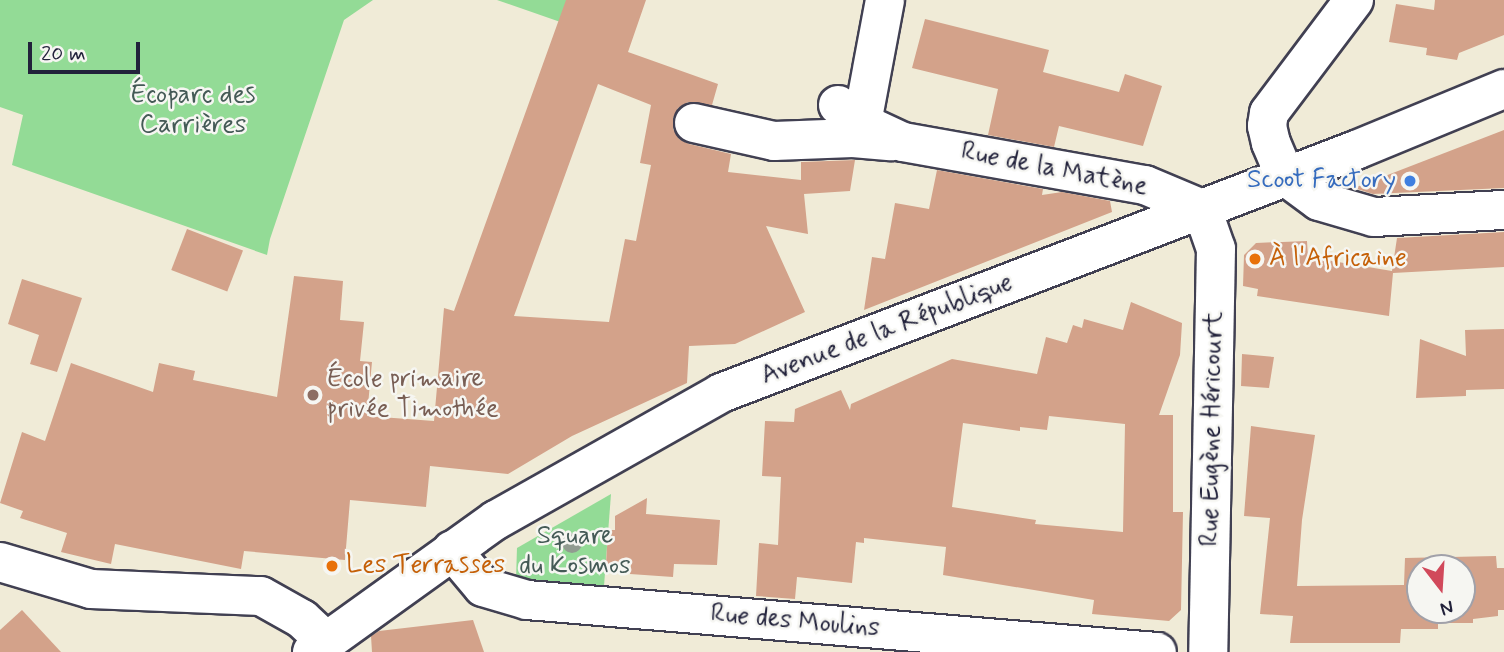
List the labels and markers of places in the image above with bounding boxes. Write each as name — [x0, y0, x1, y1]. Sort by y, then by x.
place label: Scoot Factory — [1250, 165, 1396, 197]
marker: Scoot Factory — [1402, 173, 1418, 189]
place label: À l'Africaine — [1269, 243, 1407, 275]
marker: À l'Africaine — [1247, 251, 1263, 267]
place label: École primaire privée Timothée — [327, 364, 496, 426]
marker: École primaire privée Timothée — [305, 387, 321, 403]
place label: Les Terrasses — [346, 550, 497, 582]
marker: Les Terrasses — [324, 558, 340, 574]

